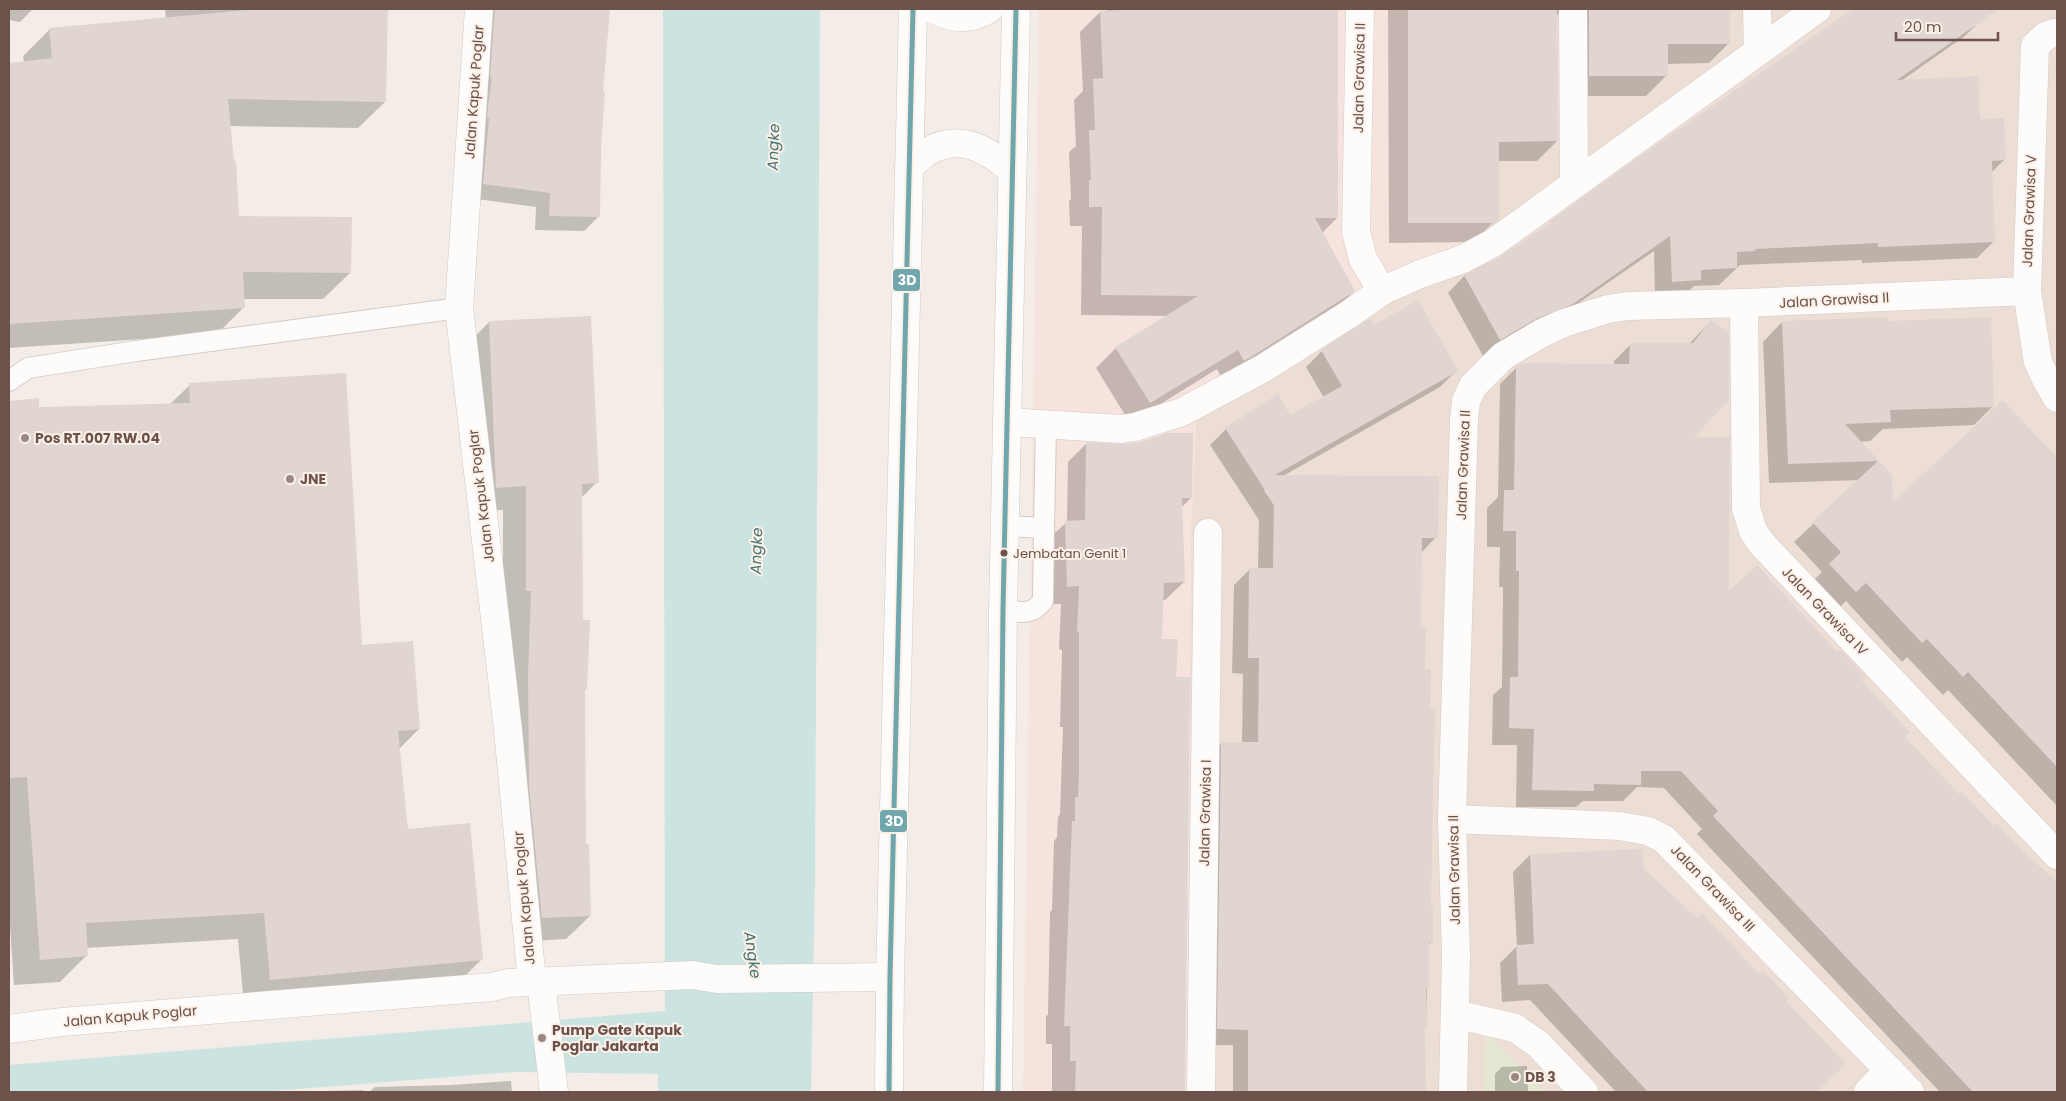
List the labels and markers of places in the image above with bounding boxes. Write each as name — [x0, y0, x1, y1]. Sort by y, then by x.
place label: Pos RT.007 RW.04 — [35, 428, 160, 448]
marker: Pos RT.007 RW.04 — [19, 432, 31, 444]
place label: JNE — [300, 469, 326, 489]
marker: JNE — [284, 473, 296, 485]
place label: Jembatan Genit 1 — [1013, 544, 1126, 563]
marker: Jembatan Genit 1 — [999, 548, 1009, 558]
place label: Pump Gate Kapuk Poglar Jakarta — [552, 1020, 682, 1056]
marker: Pump Gate Kapuk Poglar Jakarta — [536, 1032, 548, 1044]
place label: DB 3 — [1525, 1067, 1556, 1087]
marker: DB 3 — [1509, 1071, 1521, 1083]

